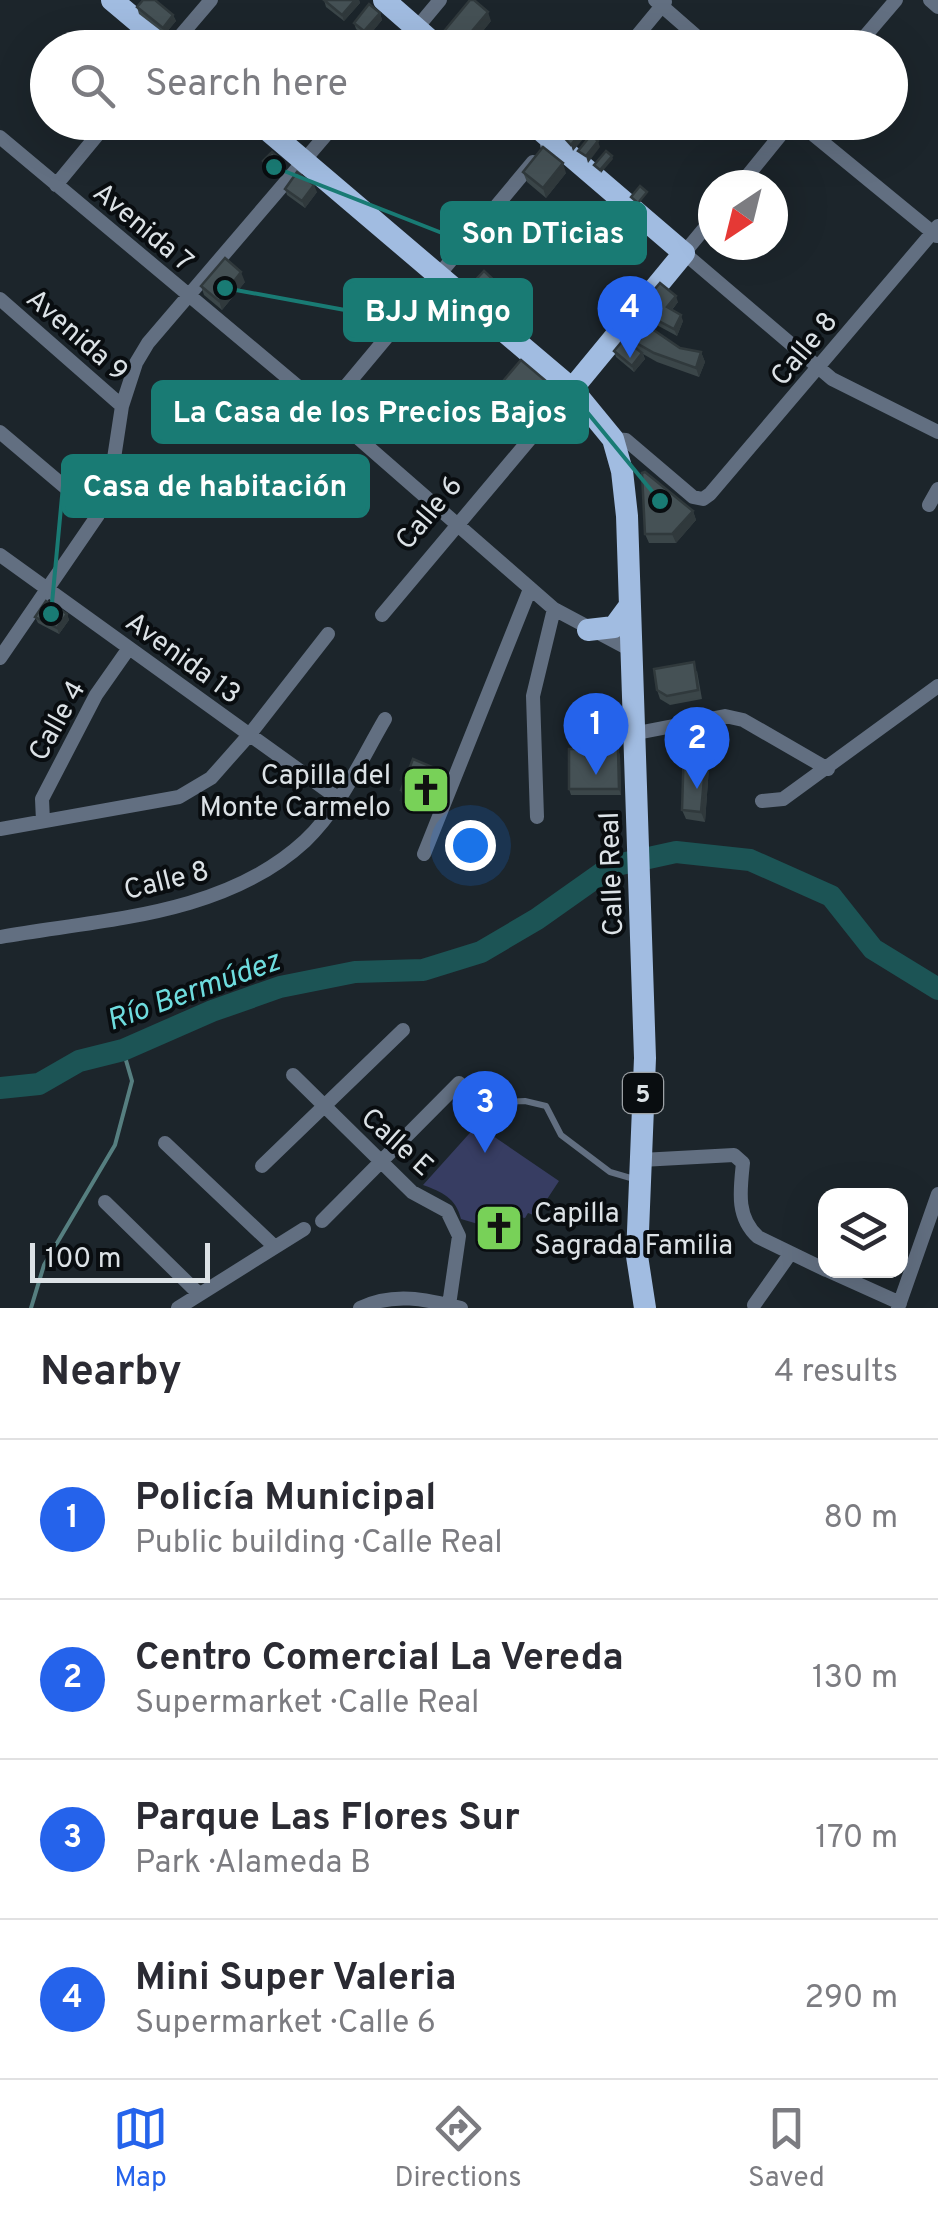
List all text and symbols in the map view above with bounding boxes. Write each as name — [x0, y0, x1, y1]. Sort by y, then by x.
search box — [30, 30, 908, 140]
icon: search — [65, 58, 120, 113]
text: Search here — [145, 61, 348, 110]
north arrow — [698, 170, 788, 260]
street label: Avenida 7 — [84, 176, 200, 281]
callout: Son DTicias — [442, 203, 645, 263]
text: Son DTicias — [461, 217, 625, 254]
pin: 4 — [598, 276, 662, 358]
callout: BJJ Mingo — [345, 280, 531, 340]
street label: Avenida 9 — [18, 282, 135, 390]
text: BJJ Mingo — [365, 295, 511, 332]
street label: Calle 8 — [764, 305, 847, 395]
callout: La Casa de los Precios Bajos — [153, 382, 587, 442]
text: La Casa de los Precios Bajos — [173, 396, 567, 433]
callout: Casa de habitación — [63, 456, 368, 516]
street label: Calle 6 — [389, 469, 472, 558]
text: Casa de habitación — [83, 470, 347, 507]
street label: Avenida 13 — [117, 605, 247, 713]
street label: Calle 4 — [22, 675, 95, 768]
pin: 1 — [564, 692, 628, 775]
pin: 2 — [664, 706, 730, 789]
place label: Capilla del Monte Carmelo — [200, 759, 391, 827]
church icon: Capilla del Monte Carmelo — [400, 764, 452, 816]
street label: Calle Real — [593, 811, 633, 937]
your location — [445, 820, 496, 871]
street label: Calle 8 — [121, 854, 213, 910]
water label: Río Bermúdez — [102, 943, 287, 1041]
pin: 3 — [452, 1070, 518, 1153]
road number: 5 — [623, 1073, 663, 1113]
street label: Calle E — [352, 1101, 440, 1185]
map controls — [818, 1188, 908, 1278]
button: layers — [818, 1188, 908, 1278]
place label: Capilla Sagrada Familia — [534, 1197, 733, 1265]
church icon: Capilla Sagrada Familia — [473, 1202, 525, 1254]
scale bar — [30, 1238, 210, 1282]
text: 100 m — [45, 1242, 121, 1278]
text: Nearby — [40, 1347, 182, 1400]
text: 4 results — [774, 1353, 898, 1393]
text: Policía Municipal — [135, 1475, 436, 1524]
text: 1 — [66, 1499, 79, 1539]
text: 80 m — [824, 1499, 898, 1539]
text: Public building · Calle Real — [135, 1524, 503, 1564]
text: Centro Comercial La Vereda — [135, 1635, 624, 1684]
text: 2 — [63, 1659, 82, 1699]
text: 130 m — [812, 1659, 898, 1699]
text: Supermarket · Calle Real — [135, 1684, 479, 1724]
text: Parque Las Flores Sur — [135, 1795, 520, 1844]
text: 3 — [63, 1819, 82, 1859]
text: 170 m — [815, 1819, 898, 1859]
text: Park · Alameda B — [135, 1844, 371, 1884]
text: Mini Super Valeria — [135, 1955, 457, 2004]
text: 4 — [62, 1979, 83, 2019]
text: 290 m — [804, 1979, 898, 2019]
text: Supermarket · Calle 6 — [135, 2004, 436, 2044]
tab: Map — [113, 2101, 168, 2197]
tab: Directions — [394, 2101, 522, 2197]
tab: Saved — [748, 2101, 825, 2197]

